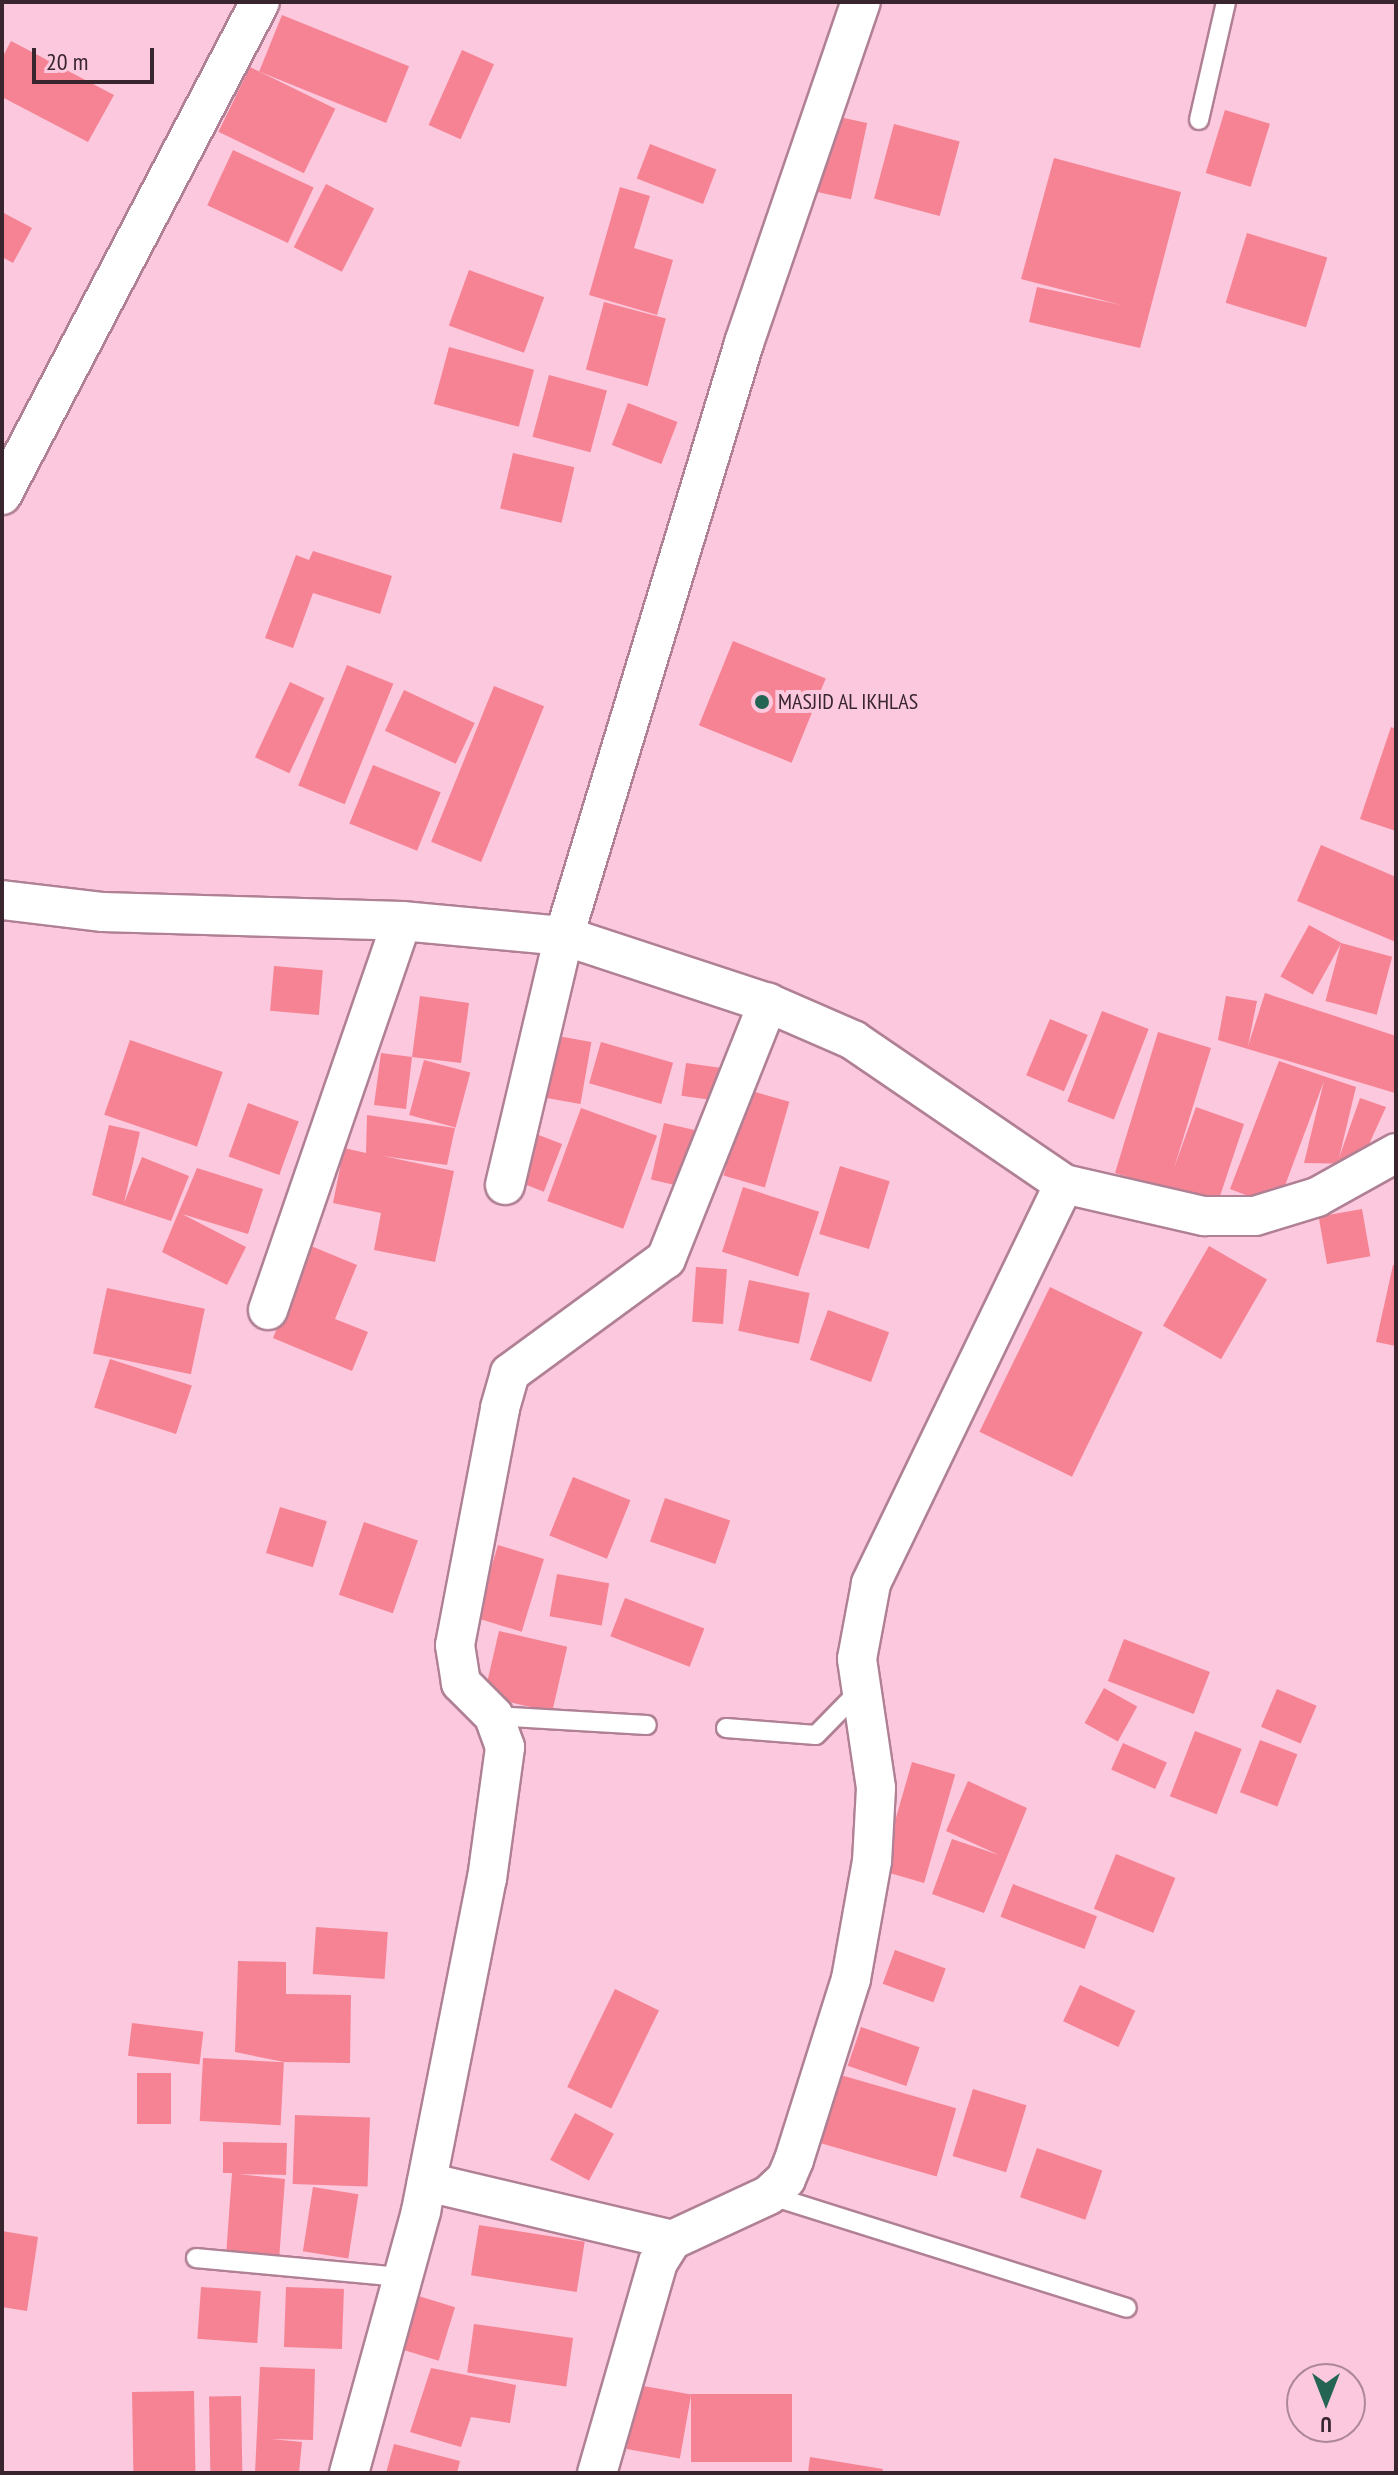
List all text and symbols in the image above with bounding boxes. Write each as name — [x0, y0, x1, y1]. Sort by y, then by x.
scale bar — [36, 32, 158, 82]
text: 20 m — [46, 46, 88, 77]
place label: MASJID AL IKHLAS — [778, 689, 920, 715]
marker: MASJID AL IKHLAS — [753, 693, 771, 711]
north arrow — [1286, 2363, 1366, 2443]
text: U — [1320, 2411, 1332, 2439]

